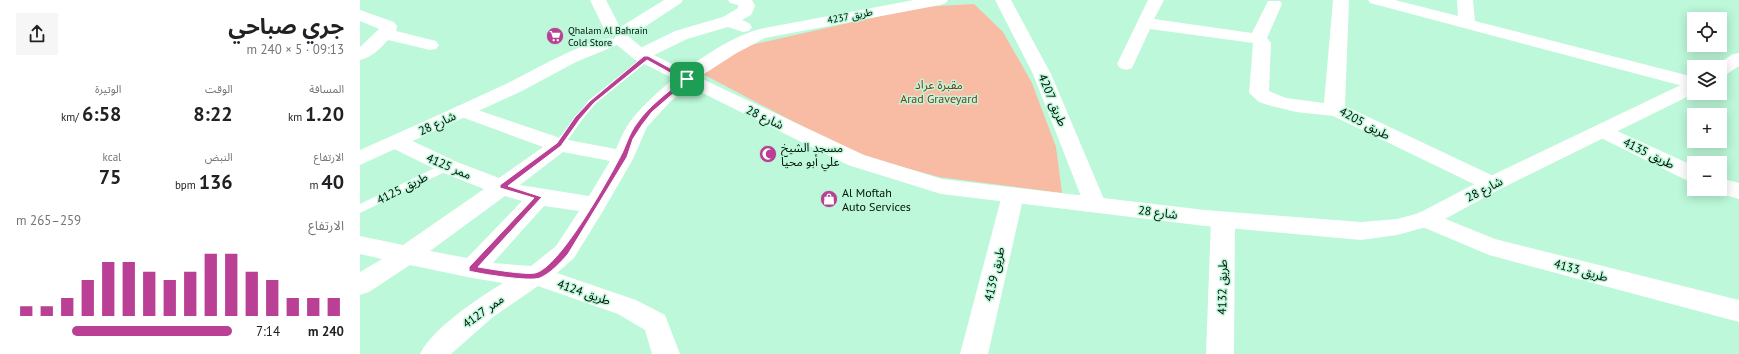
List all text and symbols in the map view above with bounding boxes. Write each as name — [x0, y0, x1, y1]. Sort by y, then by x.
street label: طريق 4237 — [826, 5, 874, 27]
text: جري صباحي — [228, 12, 344, 40]
map controls — [1687, 12, 1727, 196]
button: locate — [1687, 12, 1727, 52]
button: share — [16, 13, 58, 55]
place label: Qhalam Al Bahrain Cold Store — [568, 24, 648, 49]
supermarket icon: Qhalam Al Bahrain Cold Store — [545, 26, 565, 46]
text: 09:13 · 5 × 240 m — [246, 41, 344, 58]
button: layers — [1687, 60, 1727, 100]
pin — [670, 62, 704, 96]
icon: arrive — [676, 68, 698, 90]
street label: طريق 4207 — [1034, 72, 1071, 129]
park label: مقبرة عراد Arad Graveyard — [900, 77, 978, 106]
text: الوتيرة — [95, 82, 121, 96]
text: الوقت — [205, 82, 233, 96]
text: المسافة — [309, 82, 344, 96]
text: 6:58 — [82, 101, 121, 127]
text: 8:22 — [193, 101, 233, 127]
text: 1.20 — [305, 101, 344, 127]
street label: شارع 28 — [743, 102, 786, 134]
street label: طريق 4205 — [1337, 103, 1393, 143]
street label: شارع 28 — [416, 108, 459, 140]
button: + — [1687, 108, 1727, 148]
text: /km — [61, 110, 82, 124]
text: km — [288, 110, 305, 124]
street label: طريق 4135 — [1620, 134, 1677, 173]
place label: مسجد الشيخ علي أبو محيا — [781, 140, 843, 171]
mosque icon: مسجد الشيخ علي أبو محيا — [758, 144, 778, 164]
text: kcal — [103, 150, 121, 164]
text: النبض — [205, 150, 233, 164]
text: الارتفاع — [314, 150, 344, 164]
street label: ممر 4125 — [424, 150, 474, 182]
button: − — [1687, 156, 1727, 196]
text: 75 — [99, 164, 121, 190]
text: 136 — [199, 169, 233, 195]
text: 40 — [321, 169, 344, 195]
street label: طريق 4125 — [374, 169, 430, 208]
street label: شارع 28 — [1463, 173, 1506, 206]
text: bpm — [175, 178, 199, 192]
text: m — [309, 178, 321, 192]
place label: Al Moftah Auto Services — [842, 185, 911, 214]
shop icon: Al Moftah Auto Services — [819, 189, 839, 209]
street label: شارع 28 — [1137, 202, 1179, 224]
text: 259–265 m — [16, 212, 81, 229]
text: الارتفاع — [308, 217, 344, 234]
street label: طريق 4139 — [980, 245, 1008, 303]
street label: طريق 4133 — [1552, 256, 1610, 285]
street label: طريق 4132 — [1214, 259, 1231, 315]
street label: طريق 4124 — [555, 276, 613, 309]
street label: ممر 4127 — [459, 291, 507, 331]
text: 7:14 — [256, 323, 280, 340]
text: 240 m — [308, 323, 344, 340]

